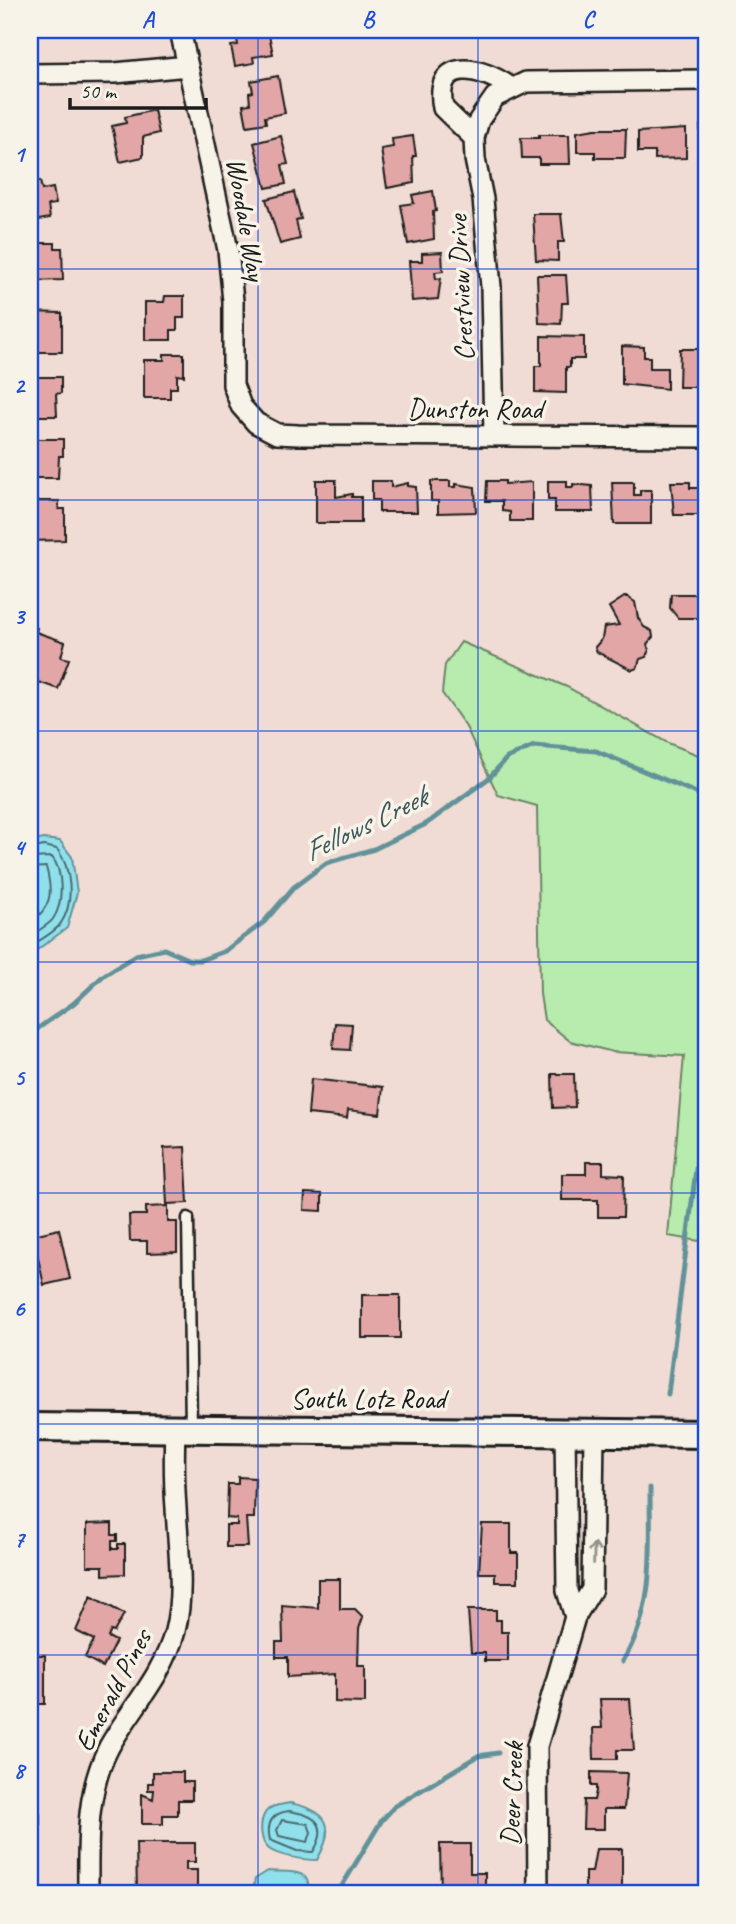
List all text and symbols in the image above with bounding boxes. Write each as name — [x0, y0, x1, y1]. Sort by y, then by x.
text: A — [142, 5, 156, 34]
text: B — [362, 5, 376, 34]
text: C — [583, 5, 597, 34]
scale bar — [70, 66, 206, 110]
text: 50 m — [80, 78, 118, 104]
text: 1 — [14, 140, 27, 169]
street label: Woodale Way — [219, 155, 275, 286]
street label: Crestview Drive — [439, 212, 482, 362]
text: 2 — [14, 371, 27, 400]
street label: Dunston Road — [407, 391, 547, 426]
text: 3 — [14, 602, 27, 631]
water label: Fellows Creek — [297, 775, 438, 870]
text: 4 — [14, 833, 27, 862]
text: 5 — [14, 1063, 26, 1092]
text: 6 — [14, 1294, 27, 1323]
street label: South Lotz Road — [291, 1381, 449, 1416]
text: 7 — [14, 1525, 27, 1554]
one-way arrow — [587, 1542, 600, 1565]
street label: Emerald Pines — [66, 1621, 160, 1757]
street label: Deer Creek — [492, 1740, 531, 1846]
text: 8 — [14, 1756, 27, 1785]

